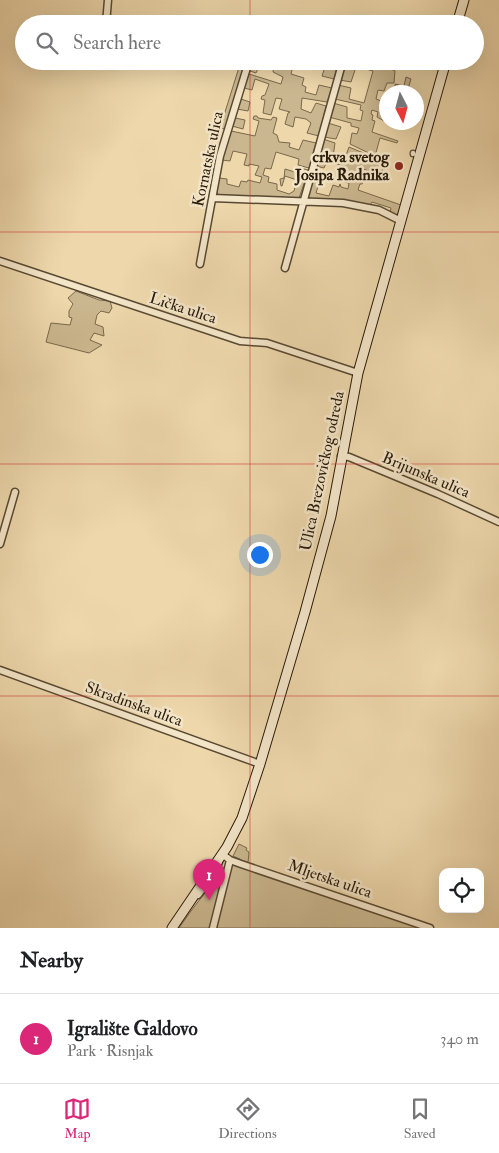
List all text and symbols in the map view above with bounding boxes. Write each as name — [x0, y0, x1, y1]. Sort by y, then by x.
search box — [15, 15, 484, 70]
icon: search — [33, 29, 61, 57]
text: Search here — [73, 31, 161, 55]
north arrow — [379, 85, 424, 130]
street label: Kornatska ulica — [188, 109, 228, 209]
place label: crkva svetog Josipa Radnika — [294, 147, 390, 186]
marker: crkva svetog Josipa Radnika — [393, 160, 405, 172]
street label: Lička ulica — [147, 288, 219, 328]
street label: Ulica Brezovičkog odreda — [295, 389, 349, 553]
street label: Brijunska ulica — [379, 448, 473, 503]
your location — [247, 542, 273, 568]
street label: Skradinska ulica — [83, 677, 186, 731]
street label: Mljetska ulica — [285, 855, 375, 903]
pin: 1 — [193, 859, 225, 900]
map controls — [439, 868, 484, 913]
button: locate — [439, 868, 484, 913]
text: Nearby — [20, 947, 83, 974]
text: Igralište Galdovo — [67, 1017, 198, 1041]
text: 1 — [33, 1029, 39, 1049]
text: 340 m — [440, 1029, 479, 1049]
text: Park · Risnjak — [67, 1041, 153, 1061]
tab: Map — [63, 1095, 91, 1142]
tab: Directions — [218, 1095, 277, 1142]
tab: Saved — [404, 1095, 436, 1142]

